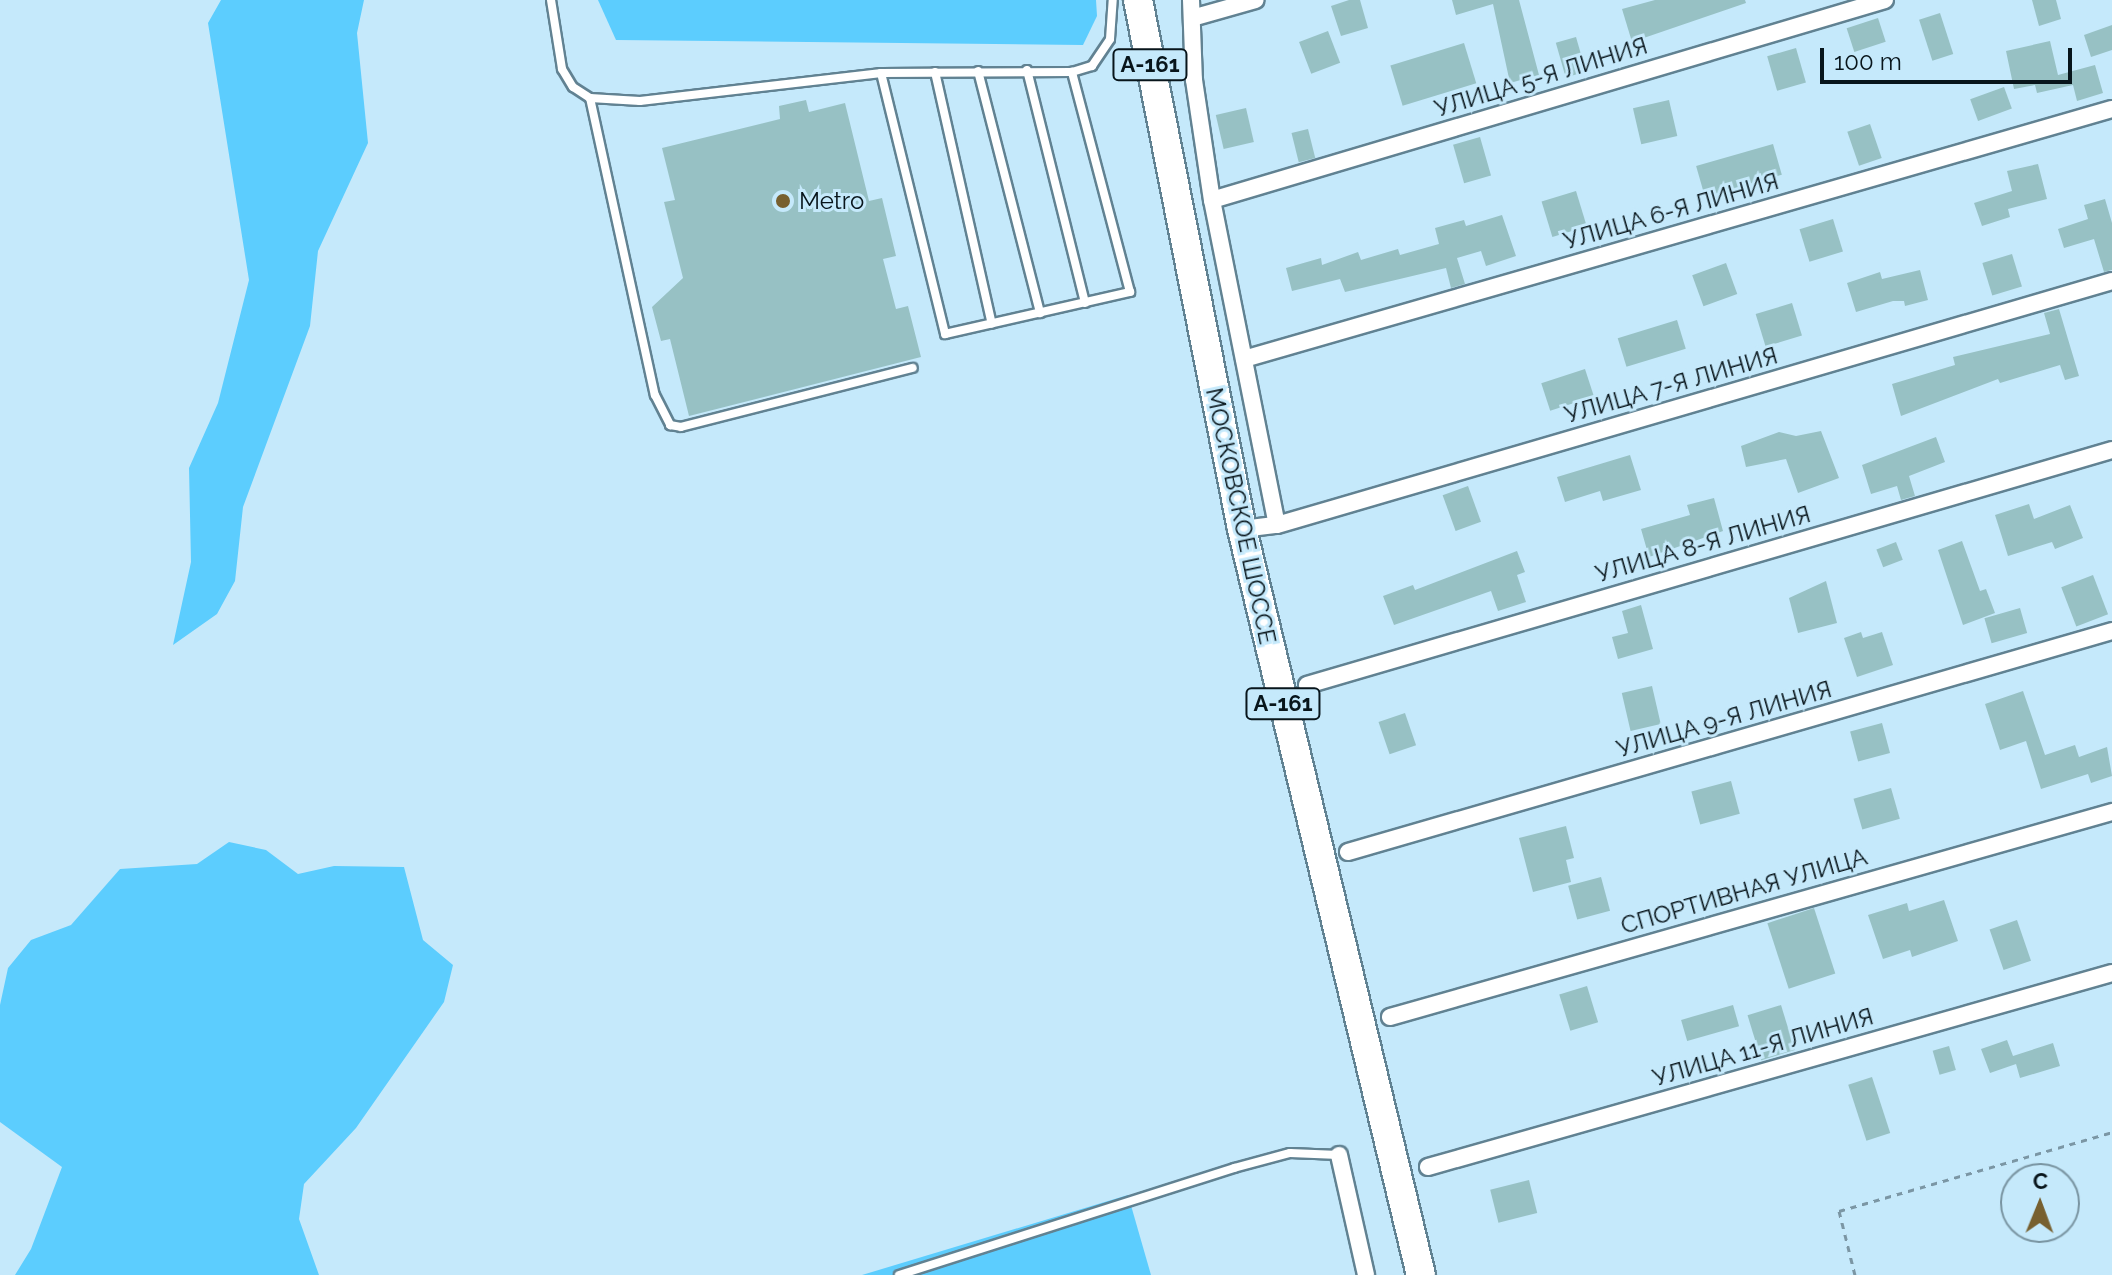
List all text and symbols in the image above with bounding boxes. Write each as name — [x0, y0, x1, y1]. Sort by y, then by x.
street label: УЛИЦА 5-Я ЛИНИЯ — [1431, 31, 1651, 123]
scale bar — [1824, 32, 2076, 82]
road number: А-161 — [1112, 47, 1188, 83]
text: 100 m — [1834, 47, 1902, 76]
street label: УЛИЦА 6-Я ЛИНИЯ — [1560, 166, 1782, 256]
place label: Metro — [799, 187, 864, 215]
marker: Metro — [774, 192, 792, 210]
street label: УЛИЦА 7-Я ЛИНИЯ — [1561, 341, 1781, 429]
street label: МОСКОВСКОЕ ШОССЕ — [1200, 385, 1282, 647]
street label: УЛИЦА 8-Я ЛИНИЯ — [1592, 499, 1814, 589]
street label: УЛИЦА 9-Я ЛИНИЯ — [1613, 674, 1835, 764]
road number: А-161 — [1245, 686, 1321, 722]
street label: СПОРТИВНАЯ УЛИЦА — [1617, 842, 1871, 940]
street label: УЛИЦА 11-Я ЛИНИЯ — [1649, 1002, 1877, 1092]
north arrow — [2000, 1163, 2080, 1243]
text: С — [2033, 1168, 2048, 1194]

